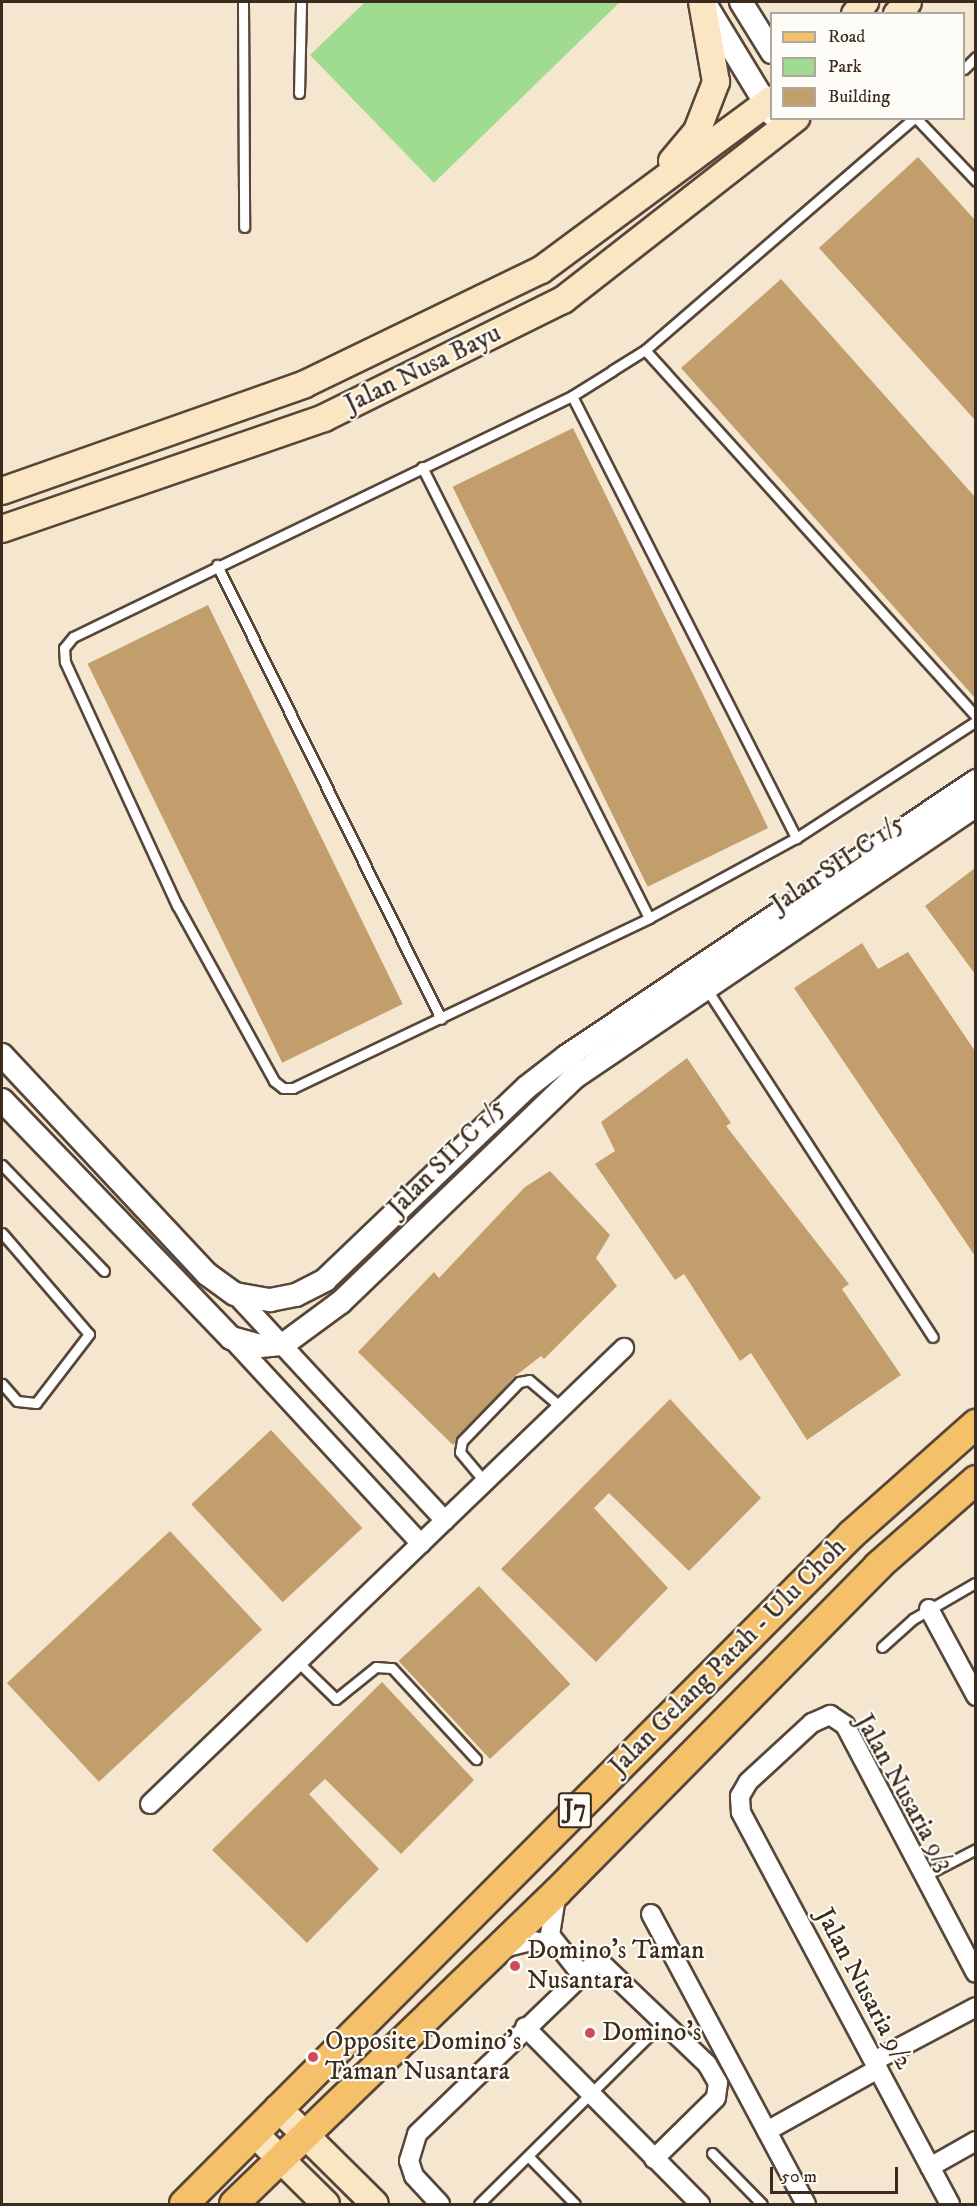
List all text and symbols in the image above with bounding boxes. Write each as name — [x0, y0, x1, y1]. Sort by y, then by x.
legend — [770, 12, 965, 120]
text: Road — [828, 26, 865, 48]
text: Park — [828, 56, 862, 78]
text: Building — [828, 86, 890, 108]
street label: Jalan Nusa Bayu — [340, 318, 506, 420]
street label: Jalan SILC 1/5 — [765, 808, 911, 920]
street label: Jalan SILC 1/5 — [381, 1092, 513, 1224]
street label: Jalan Gelang Patah - Ulu Choh — [603, 1532, 853, 1782]
street label: Jalan Nusaria 9/3 — [848, 1709, 960, 1877]
road number: J7 — [557, 1789, 593, 1831]
street label: Jalan Nusaria 9/2 — [808, 1903, 920, 2075]
place label: Domino's Taman Nusantara — [527, 1935, 705, 1996]
marker: Domino's Taman Nusantara — [508, 1959, 522, 1973]
place label: Domino's — [602, 2017, 701, 2049]
place label: Opposite Domino's Taman Nusantara — [325, 2026, 521, 2088]
marker: Domino's — [583, 2026, 597, 2040]
marker: Opposite Domino's Taman Nusantara — [306, 2050, 320, 2064]
scale bar — [773, 2155, 900, 2193]
text: 50 m — [781, 2166, 817, 2188]

